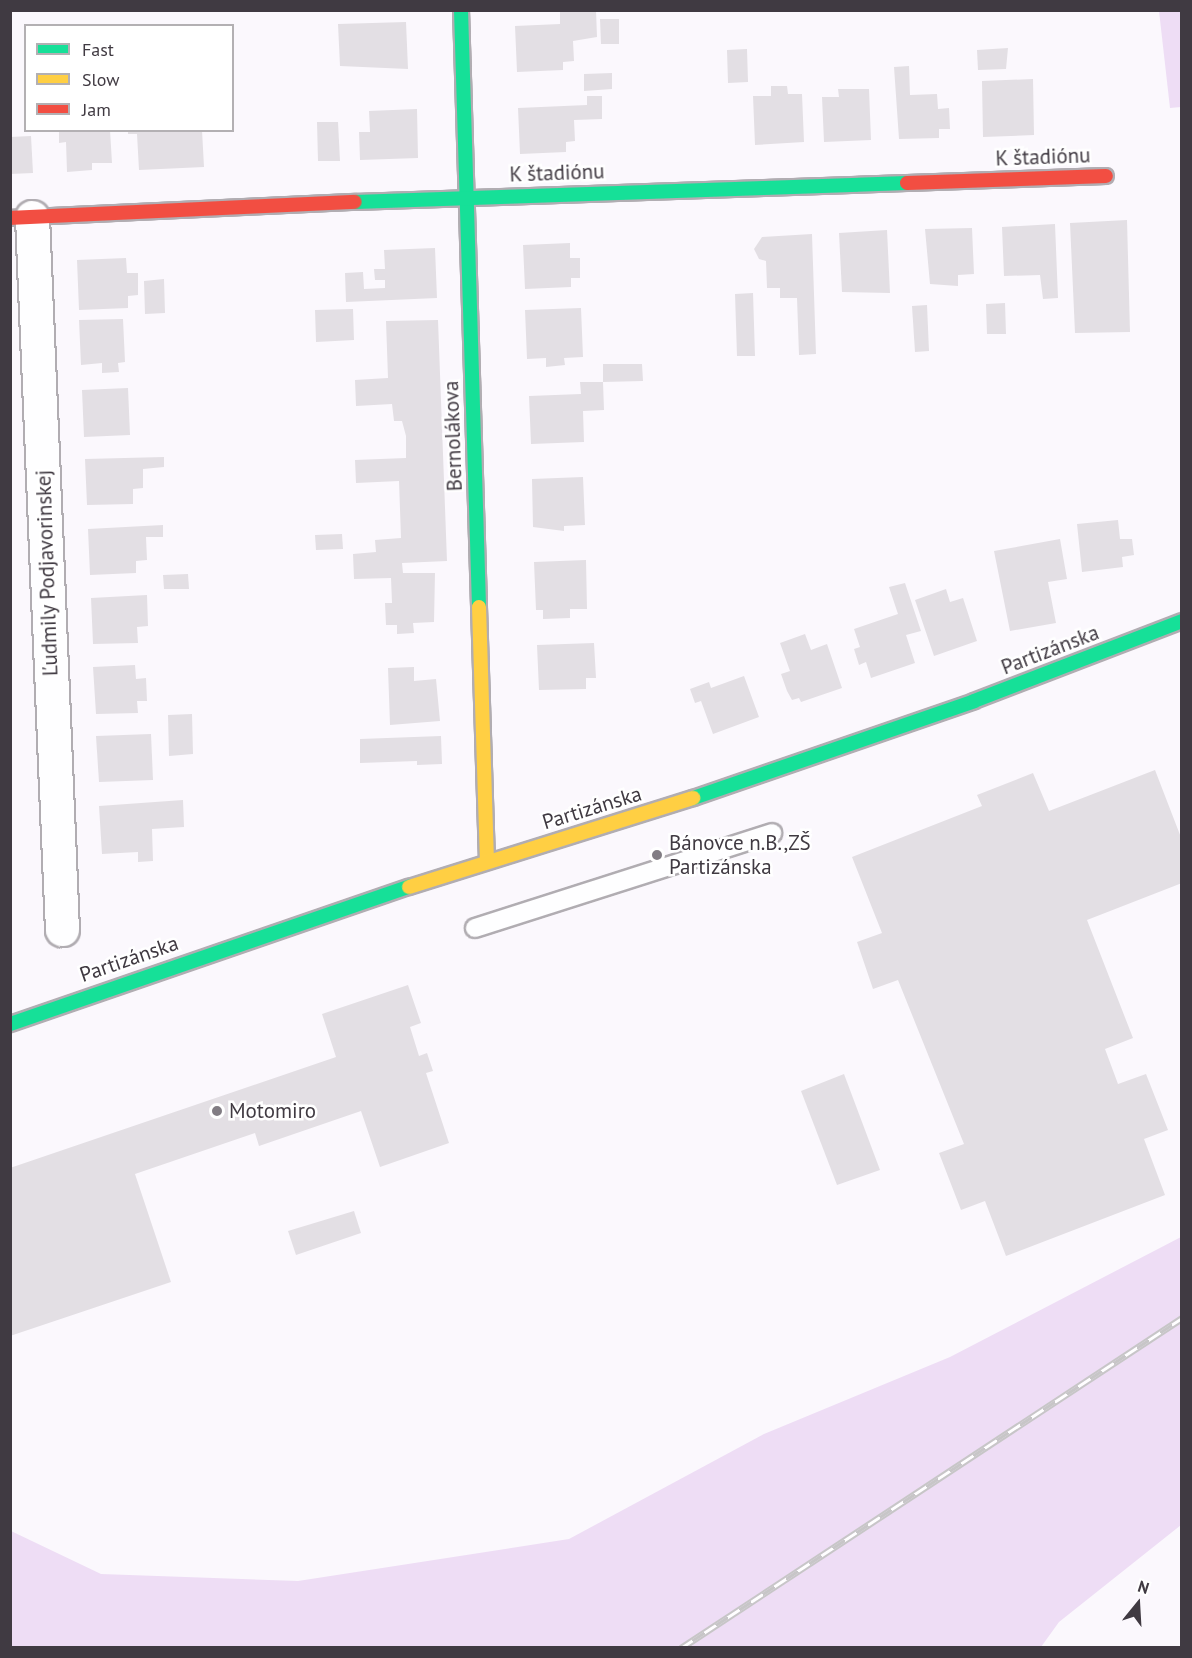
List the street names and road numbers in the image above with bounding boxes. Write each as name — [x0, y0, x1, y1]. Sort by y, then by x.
street label: K štadiónu — [995, 143, 1091, 171]
street label: K štadiónu — [509, 159, 605, 187]
street label: Bernolákova — [438, 380, 468, 492]
street label: Ľudmily Podjavorinskej — [31, 469, 63, 677]
street label: Partizánska — [998, 620, 1102, 680]
street label: Partizánska — [539, 781, 645, 835]
street label: Partizánska — [76, 930, 182, 988]

